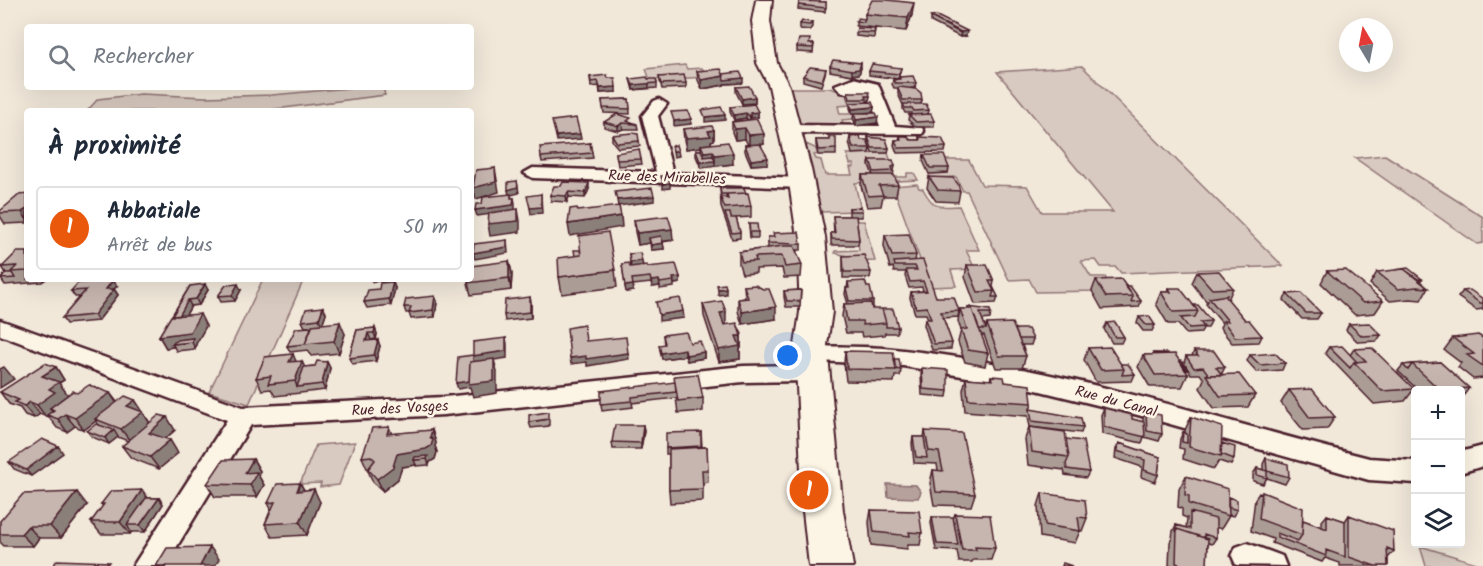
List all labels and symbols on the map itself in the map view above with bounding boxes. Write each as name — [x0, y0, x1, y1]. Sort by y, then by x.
north arrow — [1339, 18, 1393, 72]
street label: Rue des Mirabelles — [608, 164, 727, 192]
your location — [773, 341, 802, 370]
street label: Rue du Canal — [1072, 380, 1160, 425]
street label: Rue des Vosges — [351, 394, 450, 424]
pin: 1 — [790, 468, 828, 512]

